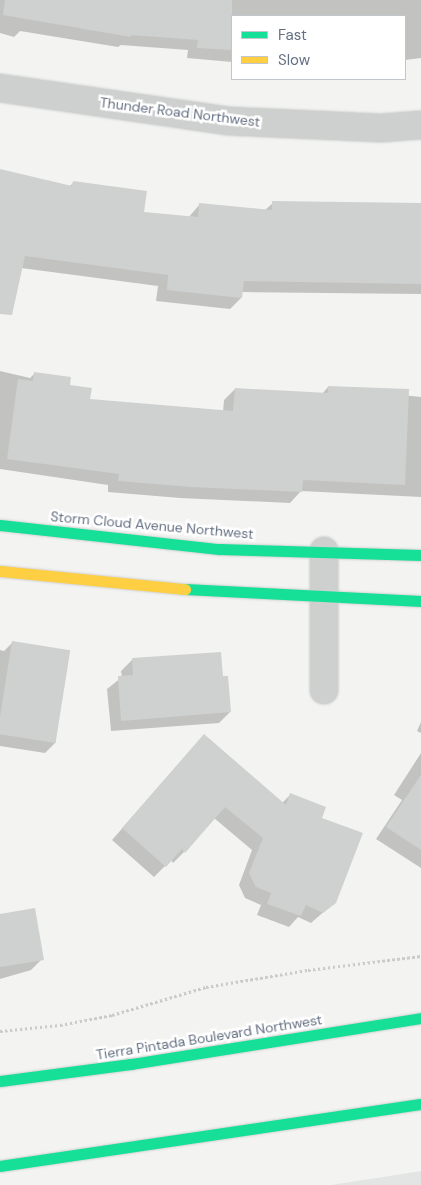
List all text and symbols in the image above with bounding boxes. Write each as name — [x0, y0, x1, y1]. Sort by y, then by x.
legend — [231, 15, 406, 80]
text: Fast — [278, 25, 307, 45]
text: Slow — [278, 50, 310, 70]
street label: Thunder Road Northwest — [99, 94, 261, 130]
street label: Storm Cloud Avenue Northwest — [50, 508, 254, 542]
street label: Tierra Pintada Boulevard Northwest — [95, 1011, 323, 1063]

